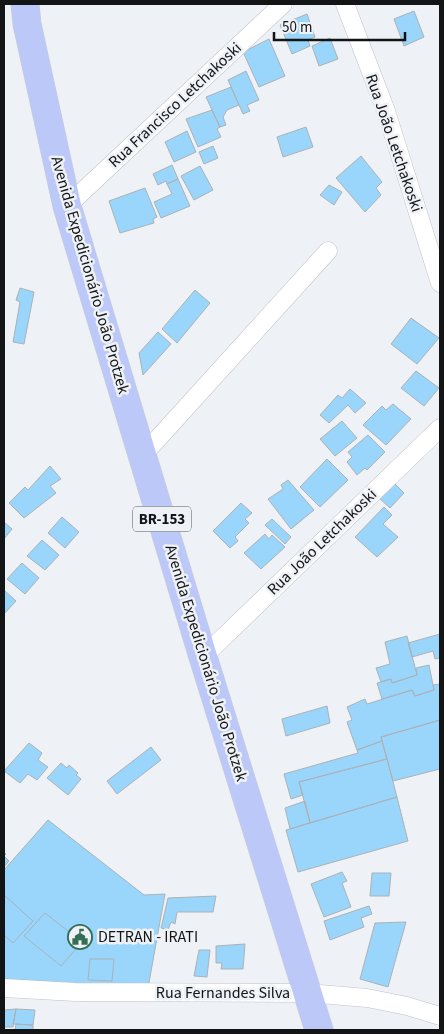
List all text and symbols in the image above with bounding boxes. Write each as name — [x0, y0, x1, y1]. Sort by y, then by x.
scale bar — [274, 10, 405, 42]
text: 50 m — [282, 17, 312, 38]
street label: Rua Francisco Letchakoski — [104, 37, 246, 173]
street label: Rua João Letchakoski — [360, 71, 428, 215]
street label: Avenida Expedicionário João Protzek — [45, 154, 135, 396]
street label: Rua João Letchakoski — [262, 484, 382, 600]
road number: BR-153 — [133, 506, 191, 532]
street label: Avenida Expedicionário João Protzek — [159, 542, 253, 784]
public building icon: DETRAN - IRATI — [67, 924, 93, 950]
place label: DETRAN - IRATI — [98, 926, 198, 948]
street label: Rua Fernandes Silva — [156, 982, 290, 1004]

